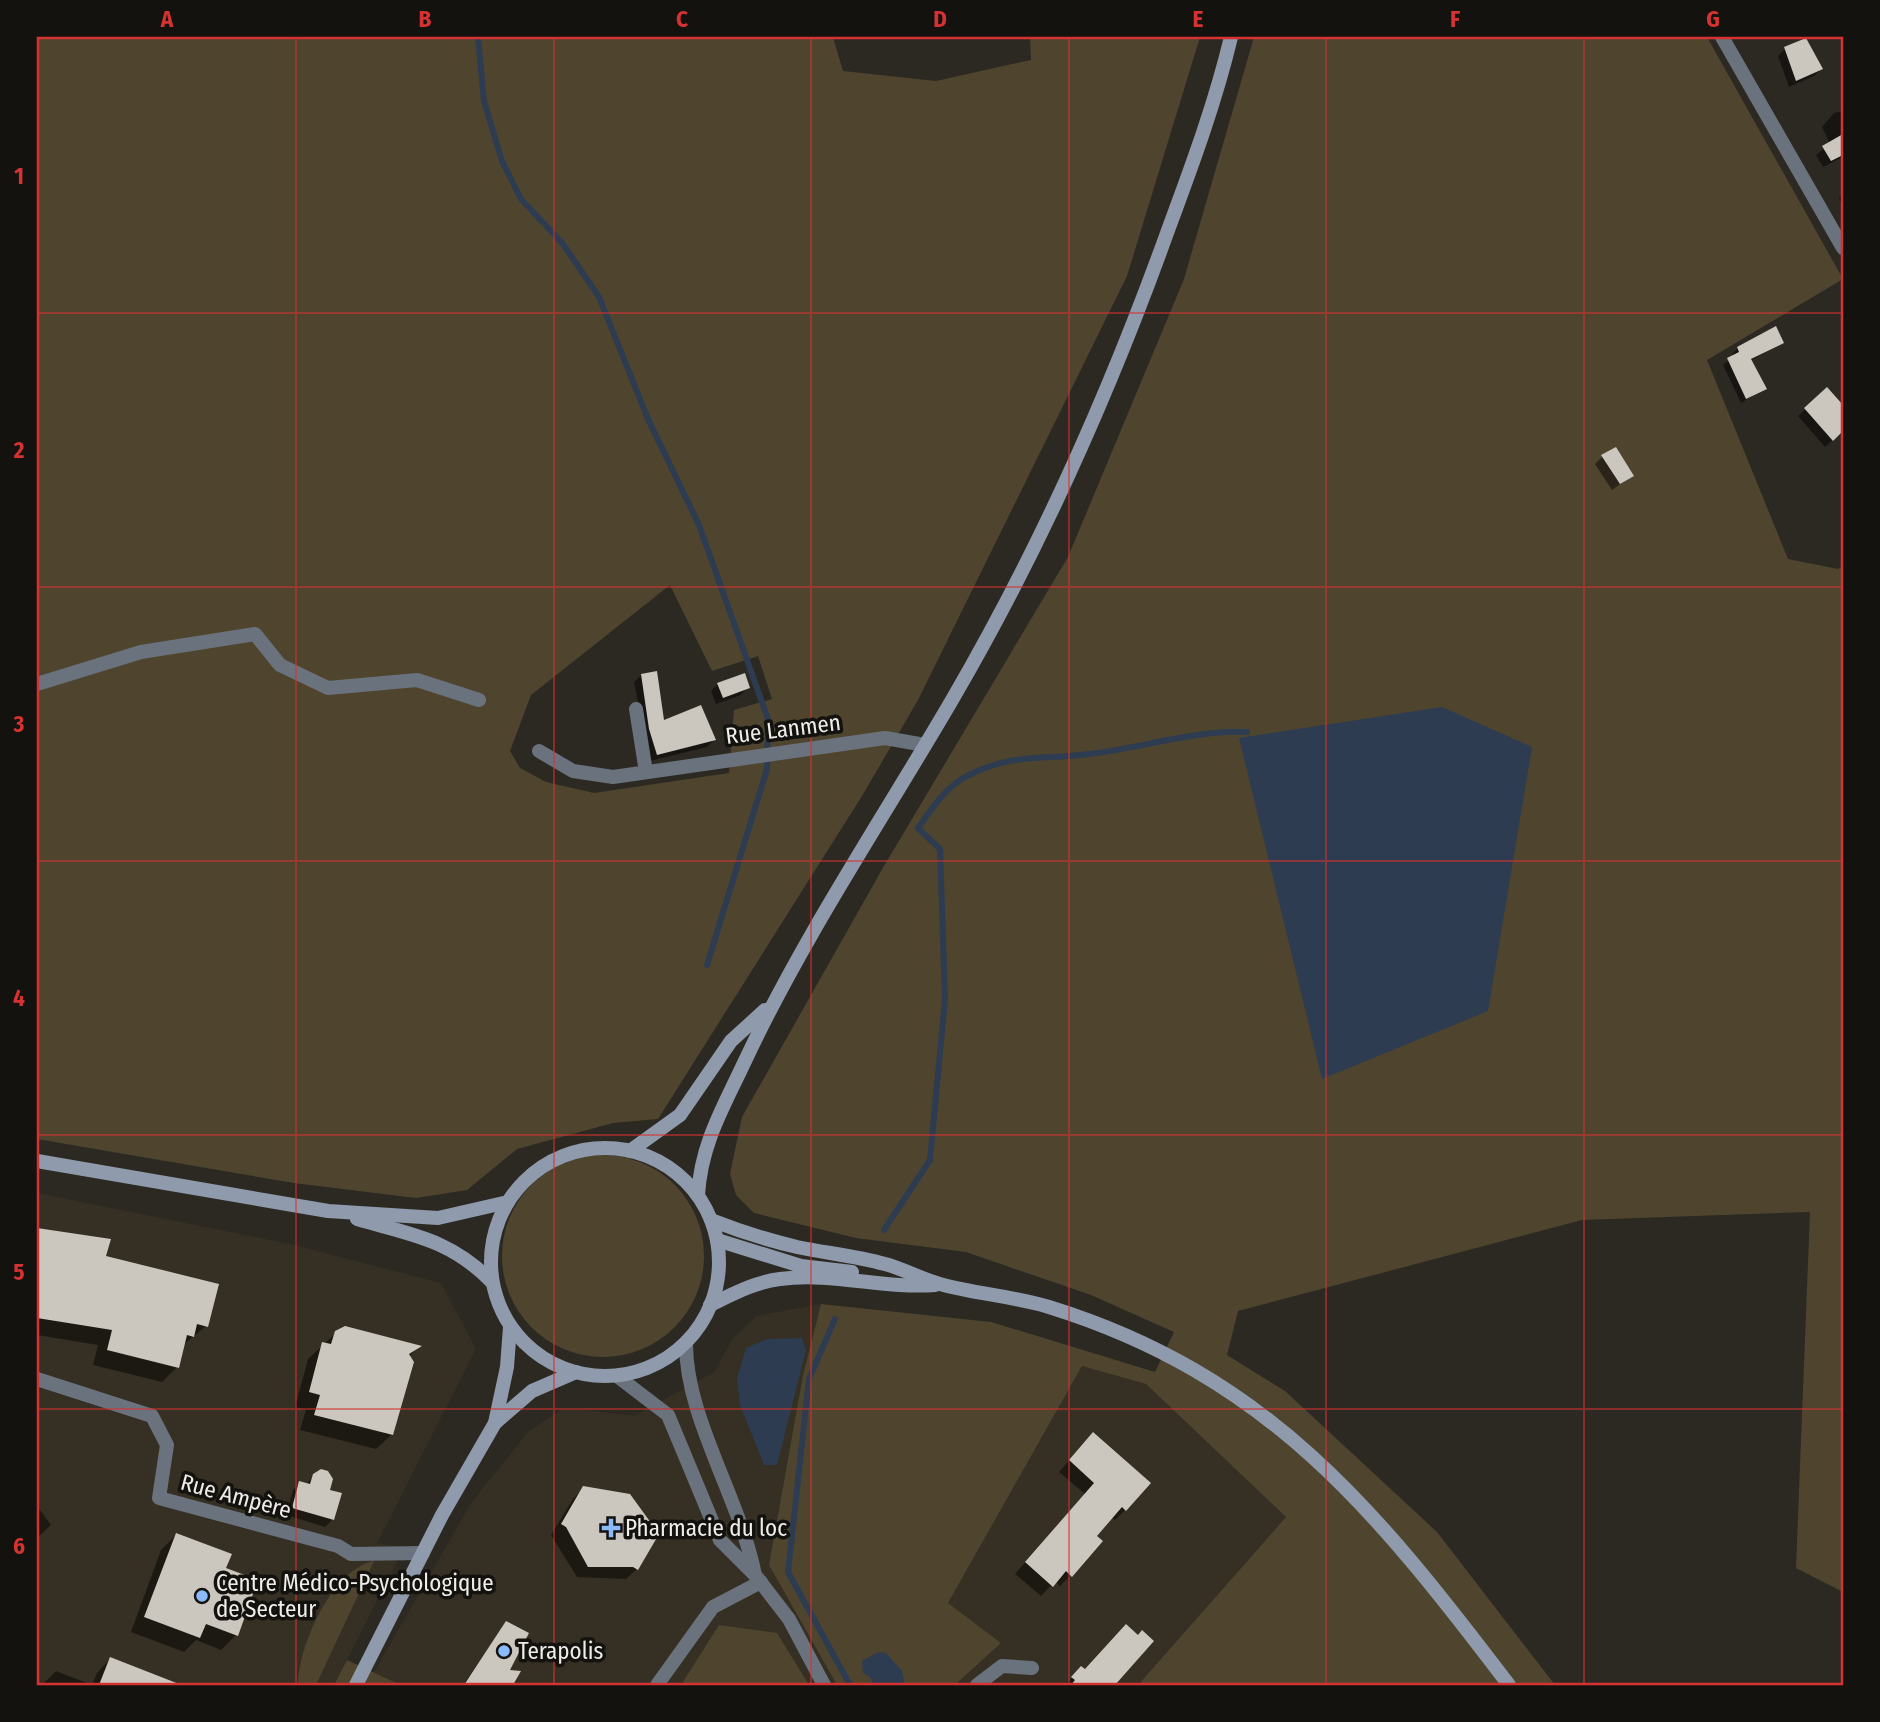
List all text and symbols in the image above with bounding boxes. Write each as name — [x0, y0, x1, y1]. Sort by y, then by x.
text: A — [160, 5, 174, 33]
text: B — [419, 5, 432, 33]
text: C — [676, 5, 688, 33]
text: D — [933, 5, 947, 33]
text: E — [1193, 5, 1204, 33]
text: F — [1450, 5, 1460, 33]
text: G — [1706, 5, 1720, 33]
text: 1 — [14, 162, 24, 190]
text: 2 — [13, 436, 25, 464]
street label: Rue Lanmen — [724, 708, 842, 750]
text: 3 — [13, 710, 25, 738]
text: 4 — [13, 984, 25, 1012]
text: 5 — [13, 1258, 25, 1286]
street label: Rue Ampère — [178, 1468, 294, 1524]
place label: Pharmacie du loc — [625, 1514, 787, 1542]
marker: Pharmacie du loc — [603, 1520, 619, 1536]
text: 6 — [13, 1532, 25, 1560]
place label: Centre Médico-Psychologique de Secteur — [216, 1569, 494, 1623]
marker: Centre Médico-Psychologique de Secteur — [194, 1588, 210, 1604]
place label: Terapolis — [518, 1637, 604, 1665]
marker: Terapolis — [496, 1643, 512, 1659]

